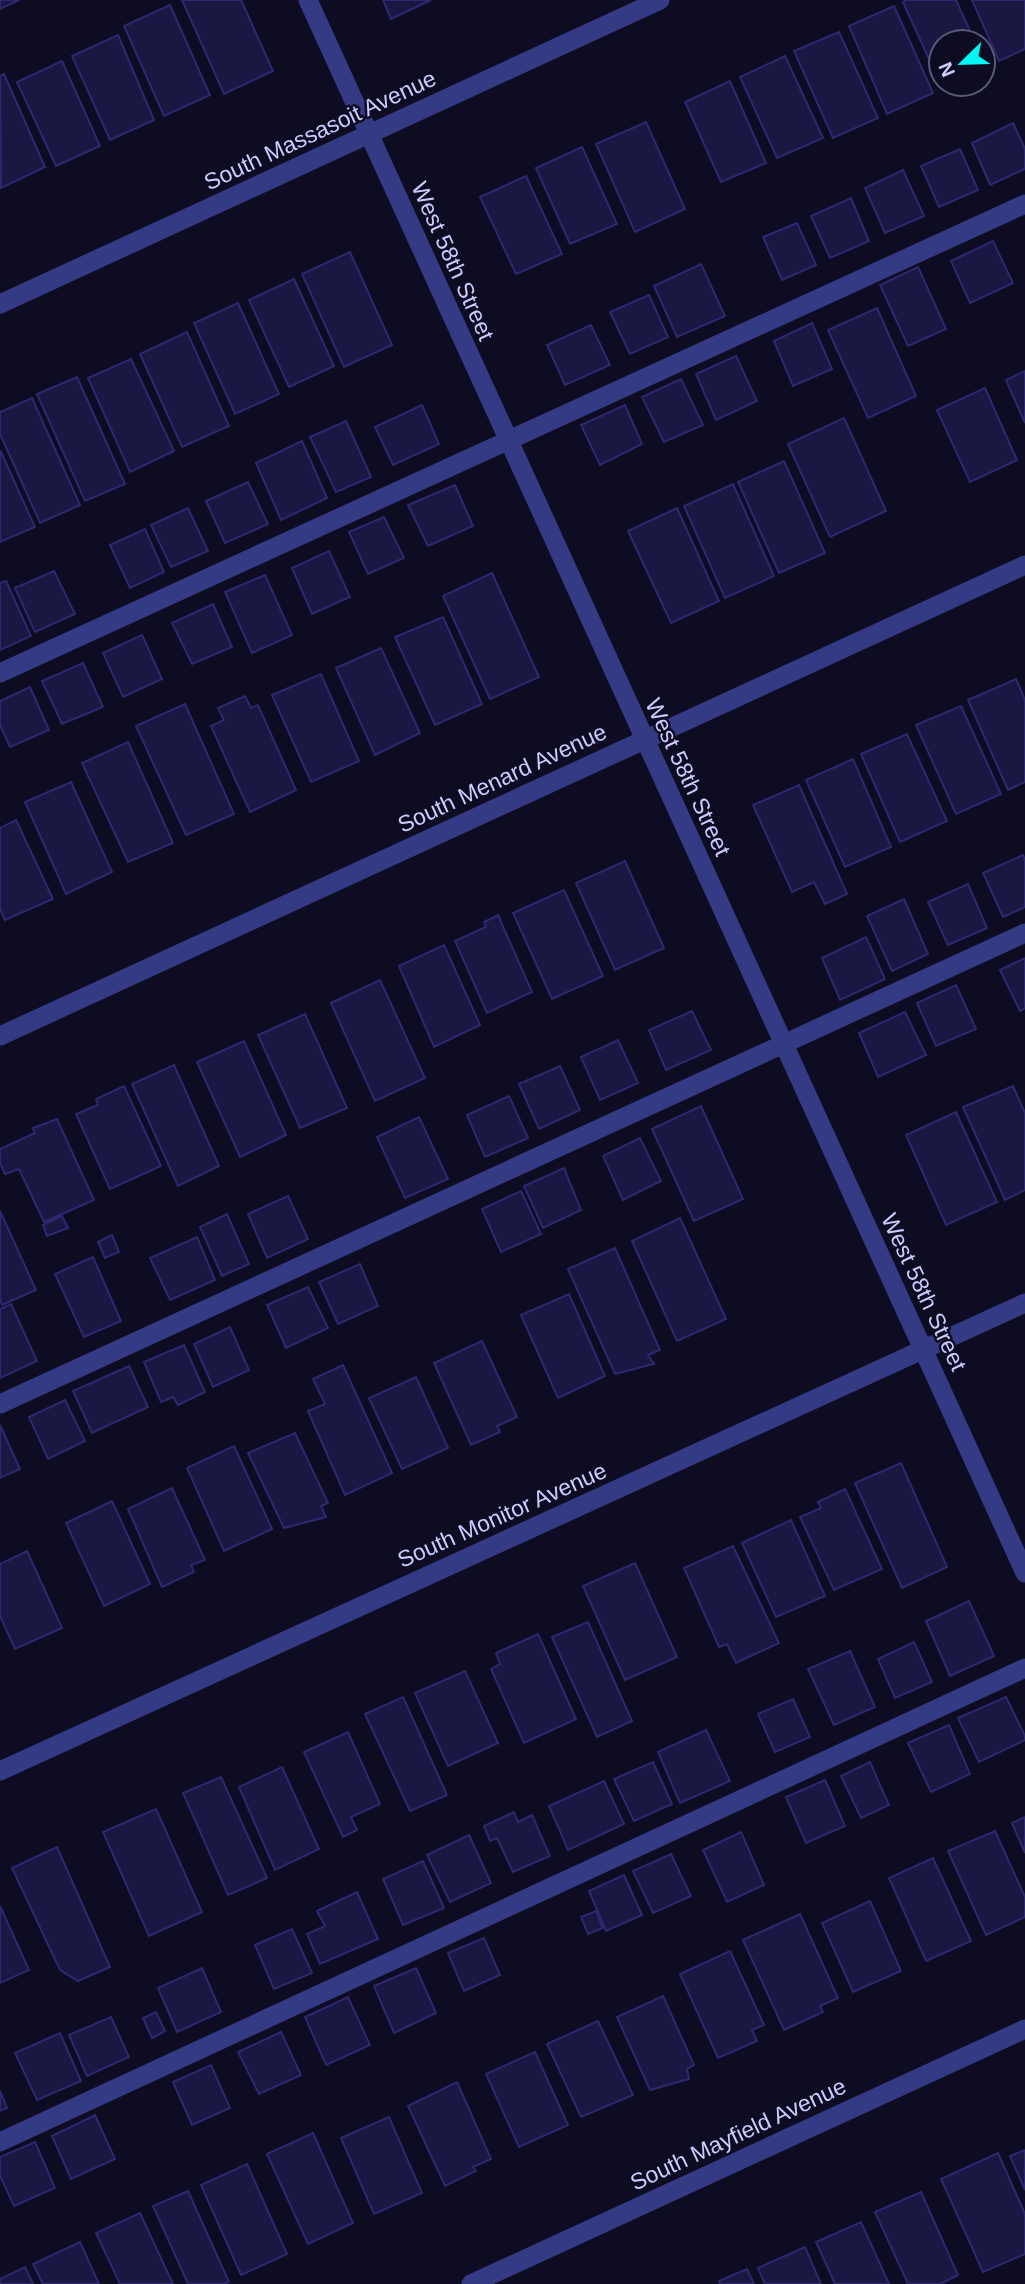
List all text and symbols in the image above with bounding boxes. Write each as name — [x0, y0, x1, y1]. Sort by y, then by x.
north arrow — [927, 28, 997, 98]
text: N — [934, 59, 959, 80]
street label: South Massasoit Avenue — [200, 65, 440, 195]
street label: West 58th Street — [406, 178, 500, 345]
street label: West 58th Street — [640, 694, 736, 860]
street label: South Menard Avenue — [394, 718, 610, 838]
street label: West 58th Street — [876, 1209, 972, 1375]
street label: South Monitor Avenue — [394, 1457, 610, 1573]
street label: South Mayfield Avenue — [626, 2073, 850, 2195]

